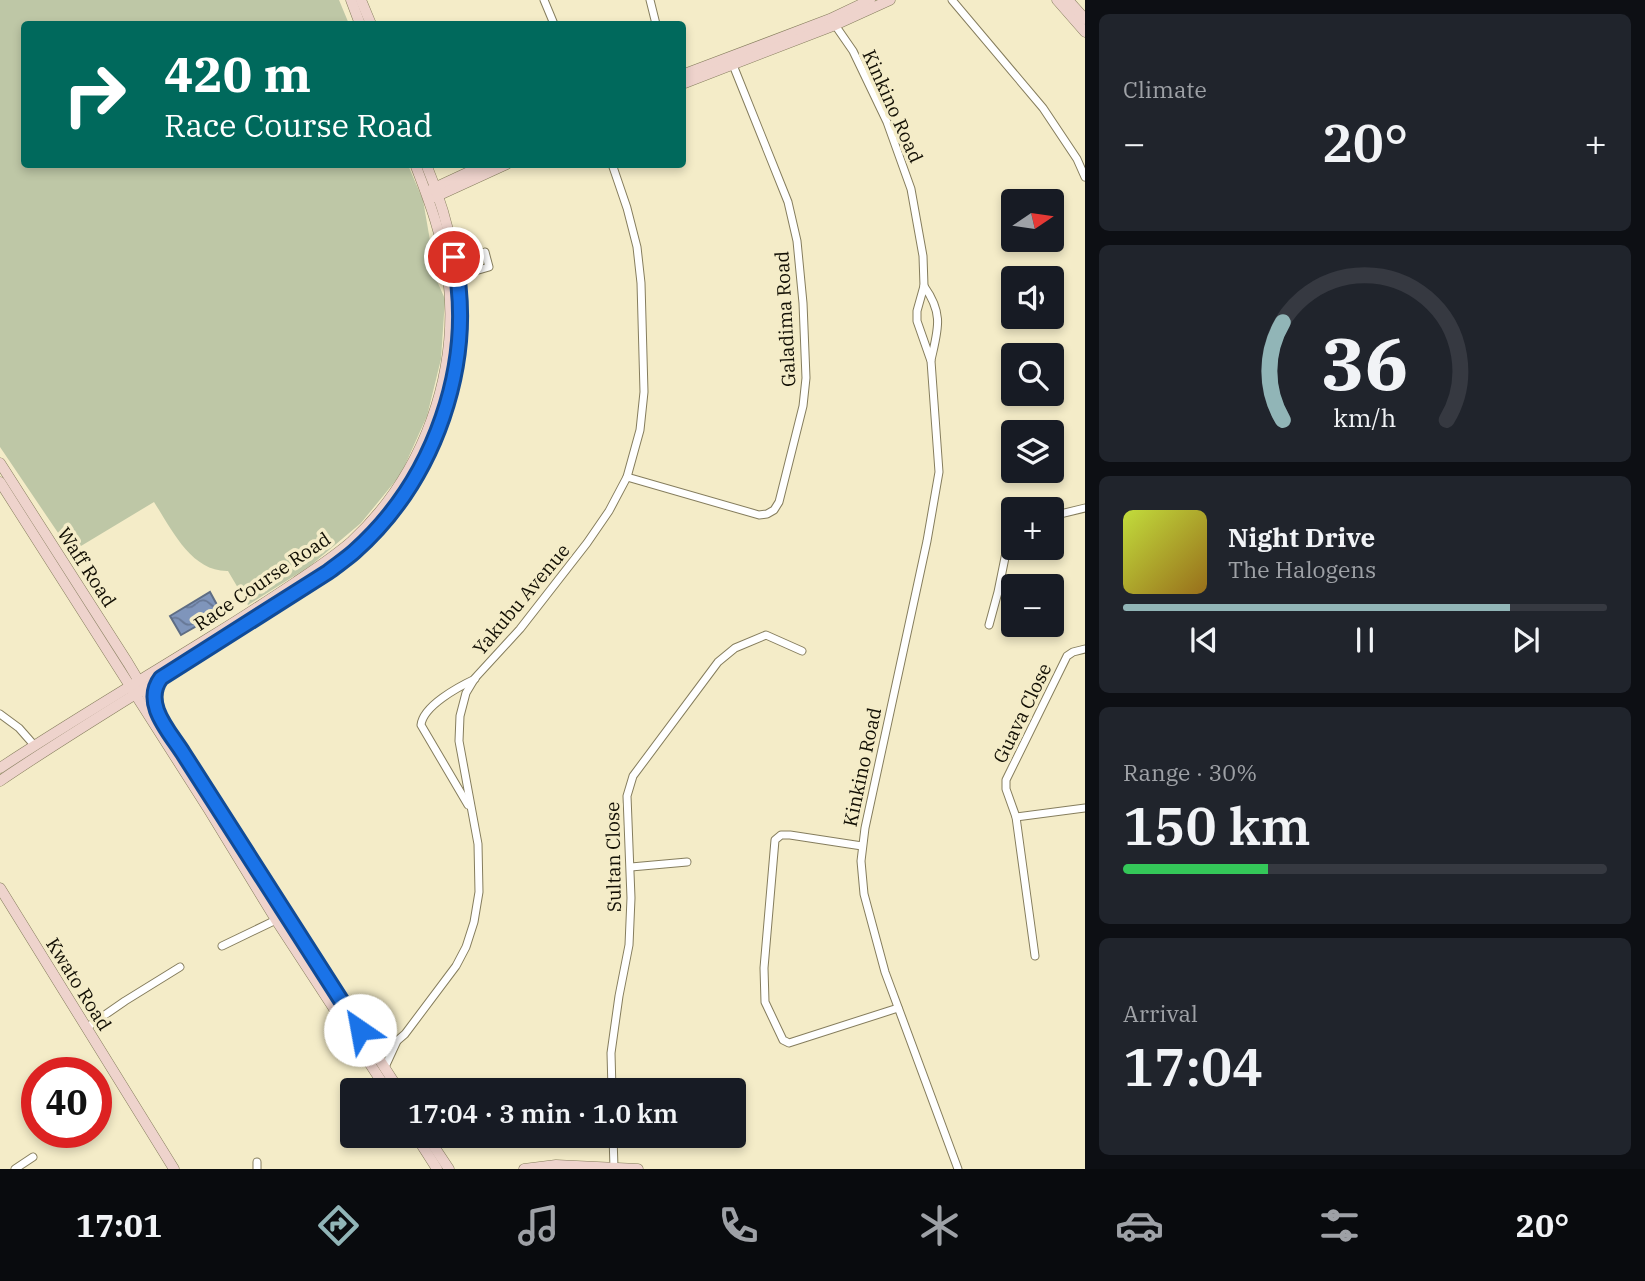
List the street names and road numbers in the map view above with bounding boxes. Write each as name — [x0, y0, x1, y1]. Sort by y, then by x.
street label: Kinkino Road — [857, 46, 929, 166]
street label: Galadima Road — [769, 250, 801, 388]
street label: Waff Road — [52, 523, 122, 611]
street label: Race Course Road — [189, 526, 335, 636]
street label: Yakubu Avenue — [467, 538, 575, 660]
street label: Guava Close — [987, 659, 1057, 767]
street label: Kinkino Road — [838, 705, 886, 829]
street label: Sultan Close — [600, 802, 626, 912]
street label: Kwato Road — [41, 933, 117, 1035]

